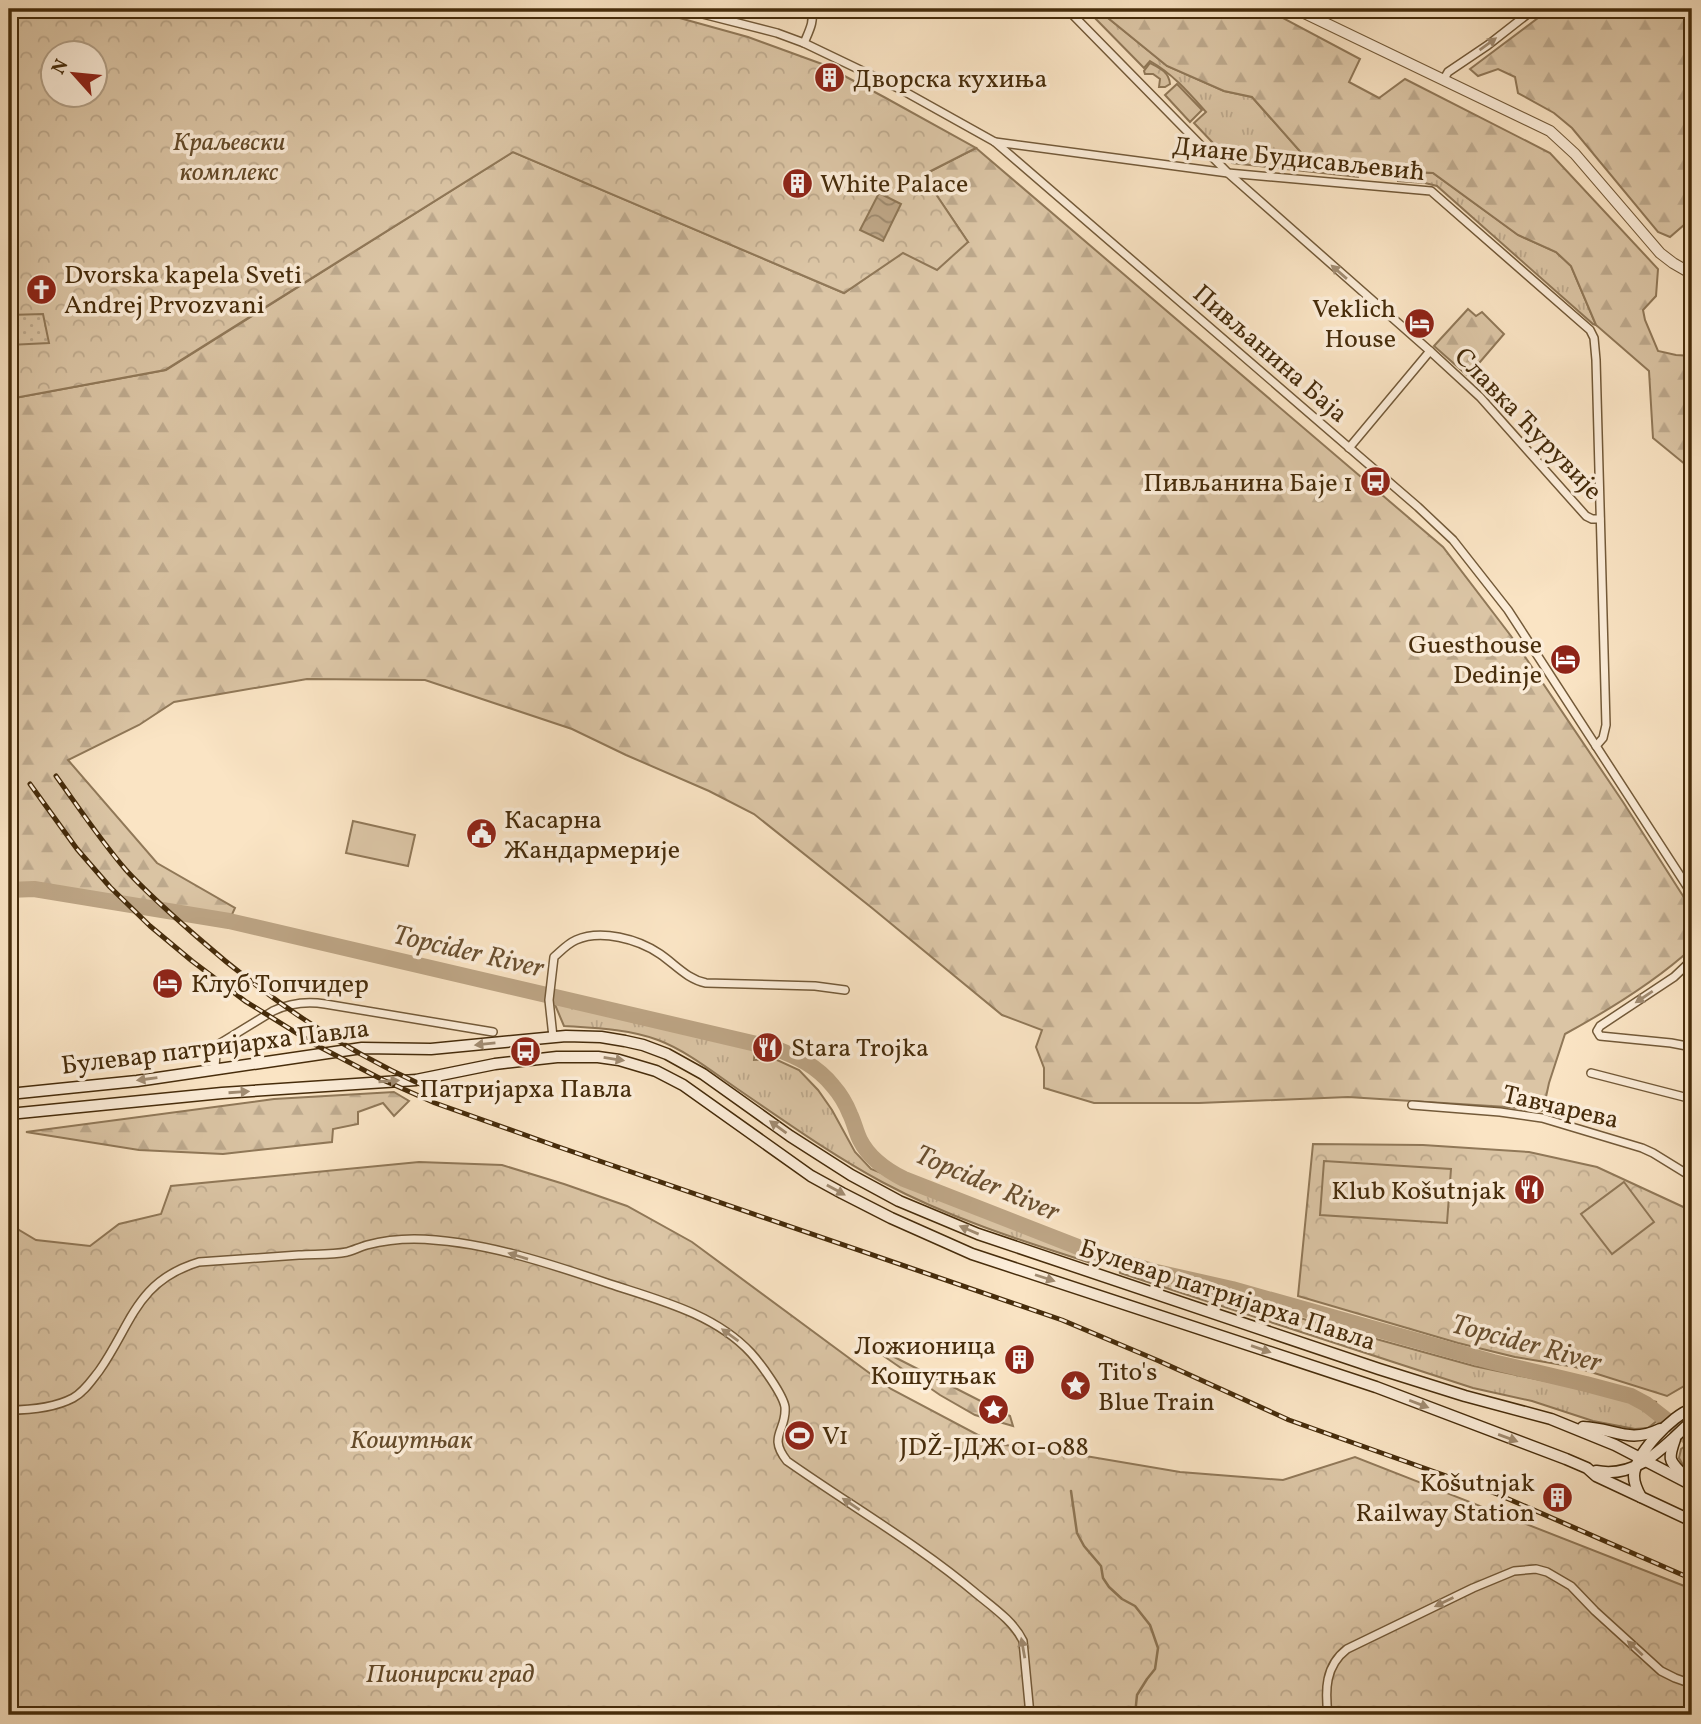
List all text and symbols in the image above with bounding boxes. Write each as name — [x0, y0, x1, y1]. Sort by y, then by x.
one-way arrow — [1479, 37, 1497, 51]
north arrow — [38, 38, 108, 108]
text: N — [46, 55, 75, 79]
building icon: Дворска кухиња — [813, 61, 847, 95]
place label: Дворска кухиња — [853, 62, 1047, 98]
park label: Краљевски комплекс — [172, 125, 286, 191]
street label: Диане Будисављевић — [1171, 129, 1427, 191]
building icon: White Palace — [780, 166, 814, 200]
place label: White Palace — [820, 167, 968, 203]
place label: Dvorska kapela Sveti Andrej Prvozvani — [64, 258, 302, 324]
one-way arrow — [1331, 264, 1348, 280]
church icon: Dvorska kapela Sveti Andrej Prvozvani — [24, 272, 58, 306]
street label: Пивљанина Баја — [1184, 277, 1355, 432]
place label: Veklich House — [1312, 292, 1396, 358]
hotel icon: Veklich House — [1402, 306, 1436, 340]
street label: Славка Ћурувије — [1445, 340, 1610, 509]
bus stop icon: Пивљанина Баје 1 — [1359, 465, 1393, 499]
place label: Пивљанина Баје 1 — [1143, 466, 1353, 502]
place label: Guesthouse Dedinje — [1408, 628, 1542, 694]
hotel icon: Guesthouse Dedinje — [1548, 642, 1582, 676]
place label: Касарна Жандармерије — [504, 803, 680, 869]
public building icon: Касарна Жандармерије — [464, 817, 498, 851]
water label: Topcider River — [389, 916, 548, 989]
hotel icon: Клуб Топчидер — [151, 966, 185, 1000]
place label: Клуб Топчидер — [191, 967, 369, 1003]
one-way arrow — [1635, 990, 1653, 1004]
street label: Булевар патријарха Павла — [59, 1011, 371, 1085]
restaurant icon: Stara Trojka — [751, 1030, 785, 1064]
place label: Stara Trojka — [791, 1031, 929, 1067]
bus stop icon: Патријарха Павла — [509, 1035, 543, 1069]
one-way arrow — [474, 1038, 496, 1049]
one-way arrow — [603, 1054, 625, 1065]
place label: Патријарха Павла — [420, 1072, 633, 1108]
one-way arrow — [136, 1074, 158, 1085]
one-way arrow — [378, 1076, 400, 1087]
street label: Тавчарева — [1499, 1077, 1622, 1139]
one-way arrow — [228, 1086, 250, 1097]
one-way arrow — [769, 1120, 787, 1134]
water label: Topcider River — [908, 1136, 1066, 1233]
restaurant icon: Klub Košutnjak — [1512, 1173, 1546, 1207]
place label: Klub Košutnjak — [1331, 1174, 1506, 1210]
one-way arrow — [826, 1184, 846, 1196]
one-way arrow — [959, 1224, 979, 1236]
street label: Булевар патријарха Павла — [1074, 1231, 1380, 1361]
one-way arrow — [507, 1250, 528, 1260]
one-way arrow — [1035, 1273, 1056, 1284]
water label: Topcider River — [1447, 1306, 1606, 1383]
one-way arrow — [720, 1328, 739, 1342]
place label: Ложионица Кошутњак — [854, 1329, 996, 1395]
building icon: Ложионица Кошутњак — [1002, 1343, 1036, 1377]
one-way arrow — [1251, 1344, 1272, 1355]
place label: Tito's Blue Train — [1098, 1355, 1215, 1421]
place icon: Tito's Blue Train — [1058, 1369, 1092, 1403]
place icon: JDŽ-JДЖ 01-088 — [977, 1393, 1011, 1427]
one-way arrow — [1409, 1398, 1430, 1409]
sports icon: V1 — [782, 1418, 816, 1452]
place label: V1 — [822, 1419, 849, 1455]
park label: Кошутњак — [350, 1423, 473, 1459]
place label: JDŽ-JДЖ 01-088 — [899, 1430, 1089, 1466]
one-way arrow — [1498, 1433, 1519, 1444]
place label: Košutnjak Railway Station — [1356, 1466, 1535, 1532]
building icon: Košutnjak Railway Station — [1541, 1480, 1575, 1514]
one-way arrow — [842, 1498, 861, 1511]
one-way arrow — [1434, 1596, 1454, 1607]
one-way arrow — [1017, 1637, 1028, 1659]
one-way arrow — [1627, 1641, 1644, 1657]
park label: Пионирски град — [366, 1657, 534, 1693]

